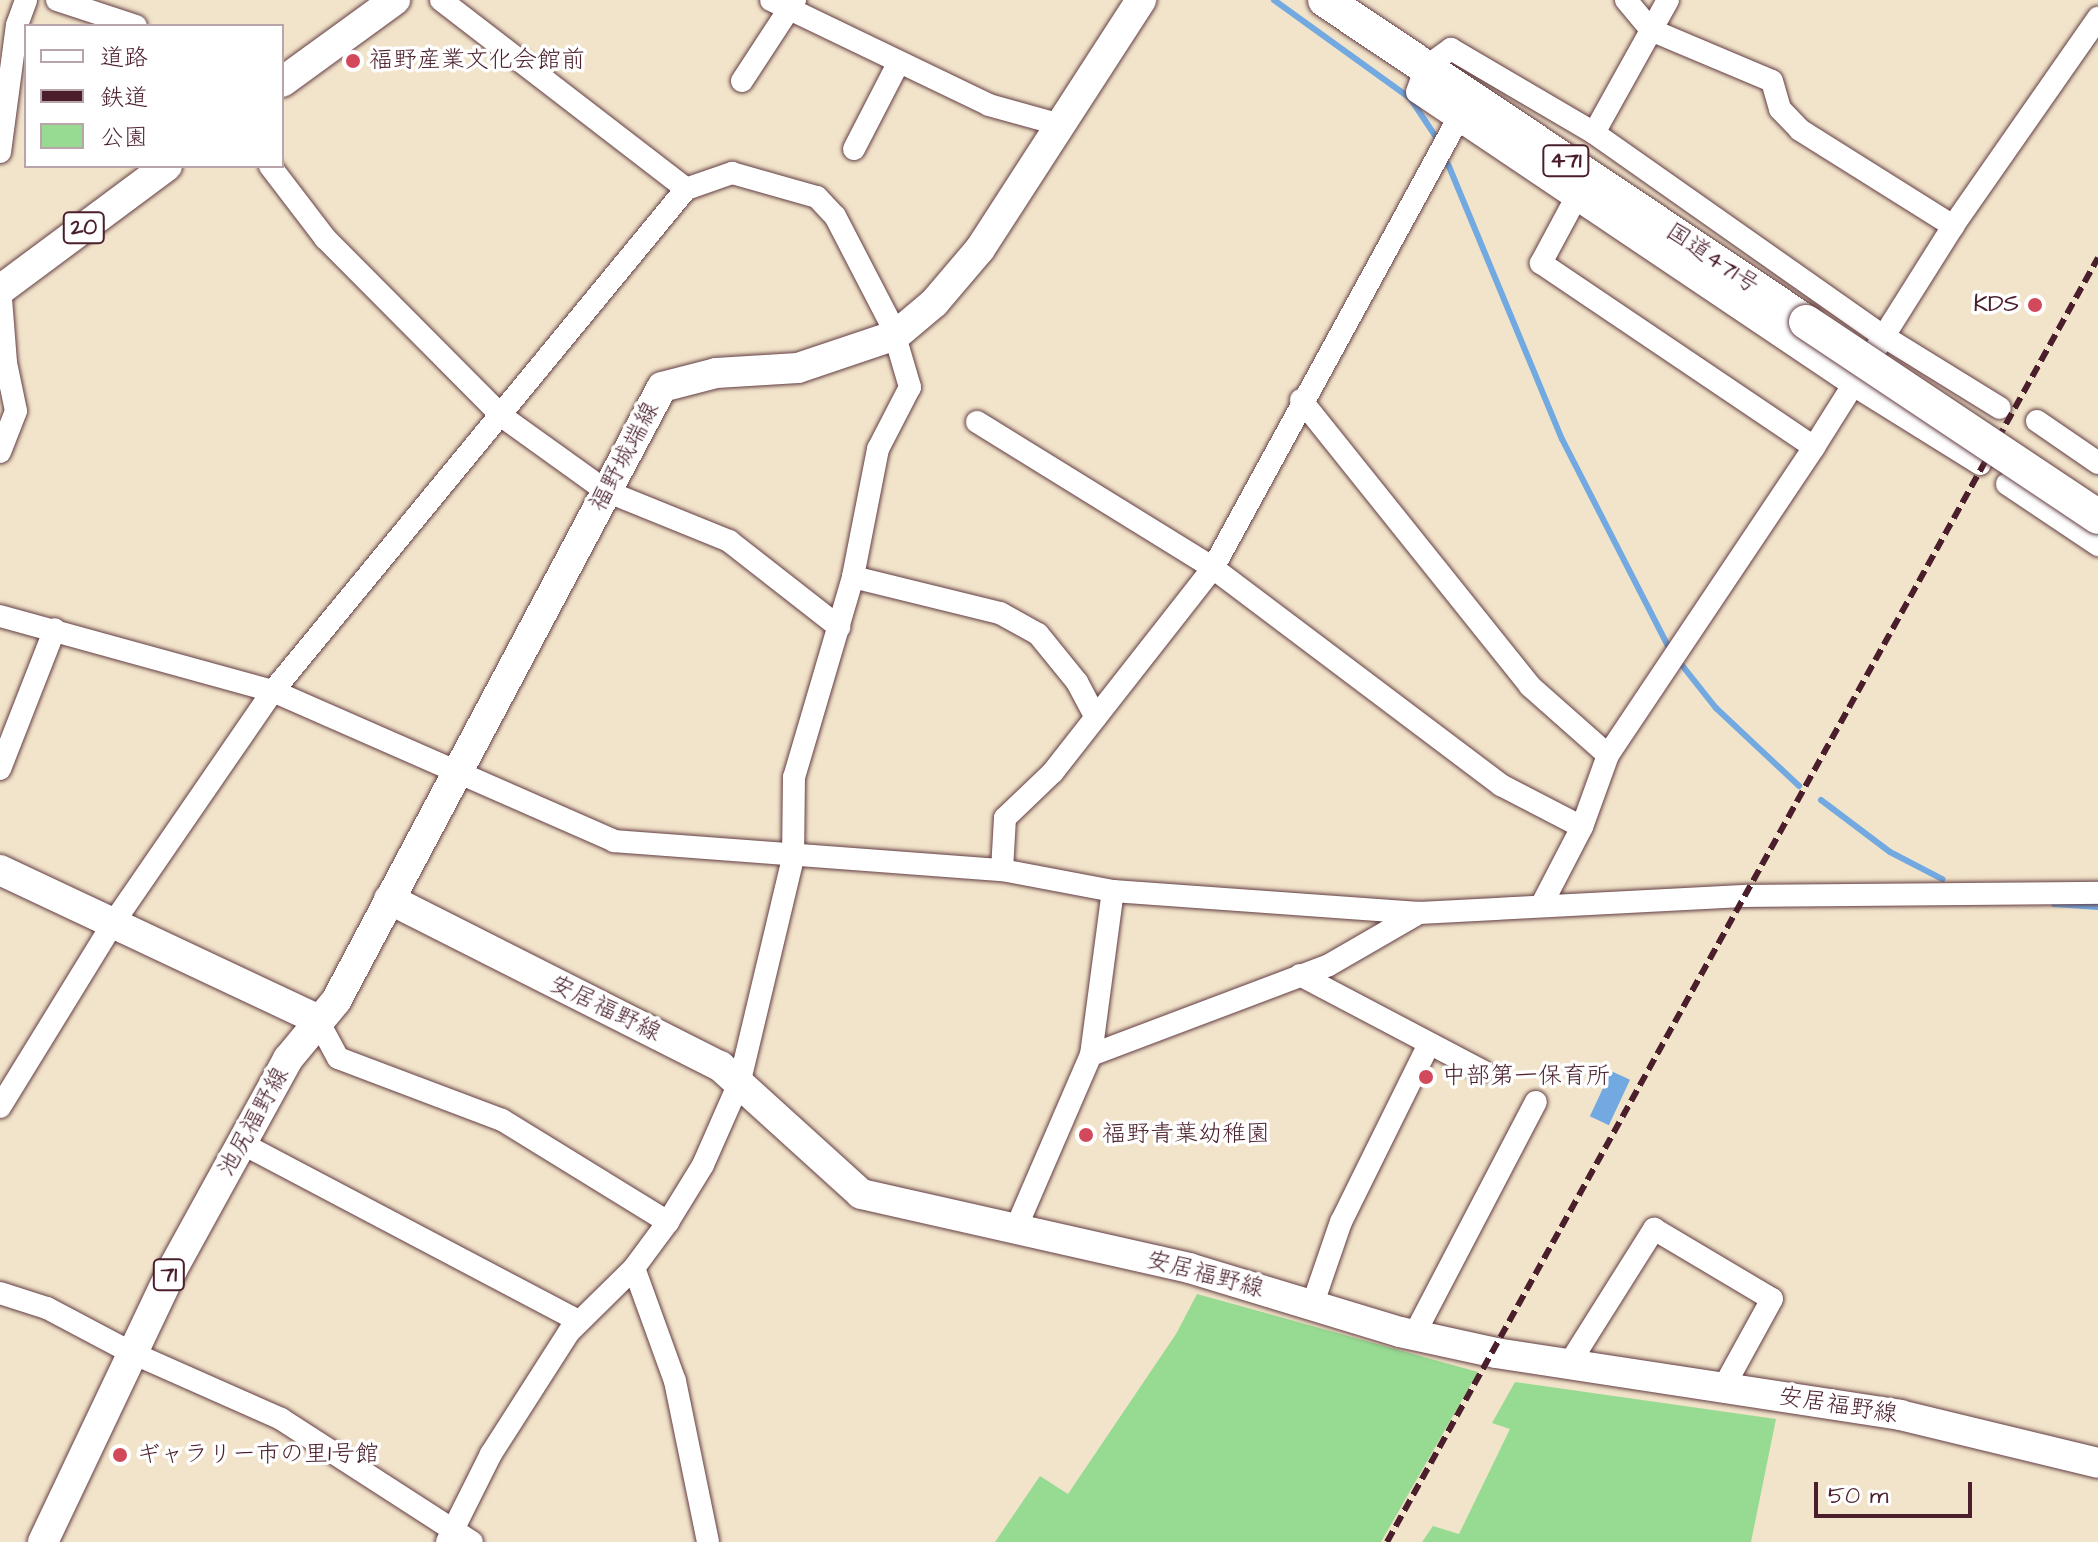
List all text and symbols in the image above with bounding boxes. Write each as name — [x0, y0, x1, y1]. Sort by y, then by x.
legend — [24, 24, 284, 168]
text: 道路 — [100, 41, 148, 75]
place label: 福野産業文化会館前 — [369, 47, 585, 75]
marker: 福野産業文化会館前 — [344, 52, 362, 70]
text: 鉄道 — [100, 81, 148, 115]
text: 公園 — [100, 121, 148, 155]
road number: 471 — [1542, 143, 1590, 179]
road number: 20 — [62, 210, 106, 246]
street label: 国道471号 — [1660, 217, 1764, 301]
place label: KDS — [1973, 291, 2019, 319]
marker: KDS — [2026, 296, 2044, 314]
street label: 福野城端線 — [584, 397, 666, 517]
street label: 安居福野線 — [545, 970, 665, 1048]
street label: 池尻福野線 — [212, 1063, 296, 1181]
place label: 中部第一保育所 — [1442, 1063, 1610, 1091]
marker: 中部第一保育所 — [1417, 1068, 1435, 1086]
place label: 福野青葉幼稚園 — [1102, 1121, 1270, 1149]
marker: 福野青葉幼稚園 — [1077, 1126, 1095, 1144]
street label: 安居福野線 — [1143, 1246, 1267, 1304]
road number: 71 — [151, 1257, 187, 1293]
street label: 安居福野線 — [1776, 1382, 1900, 1430]
place label: ギャラリー市の里1号館 — [136, 1441, 379, 1469]
marker: ギャラリー市の里1号館 — [111, 1446, 129, 1464]
scale bar — [1818, 1466, 1976, 1516]
text: 50 m — [1828, 1479, 1888, 1513]

